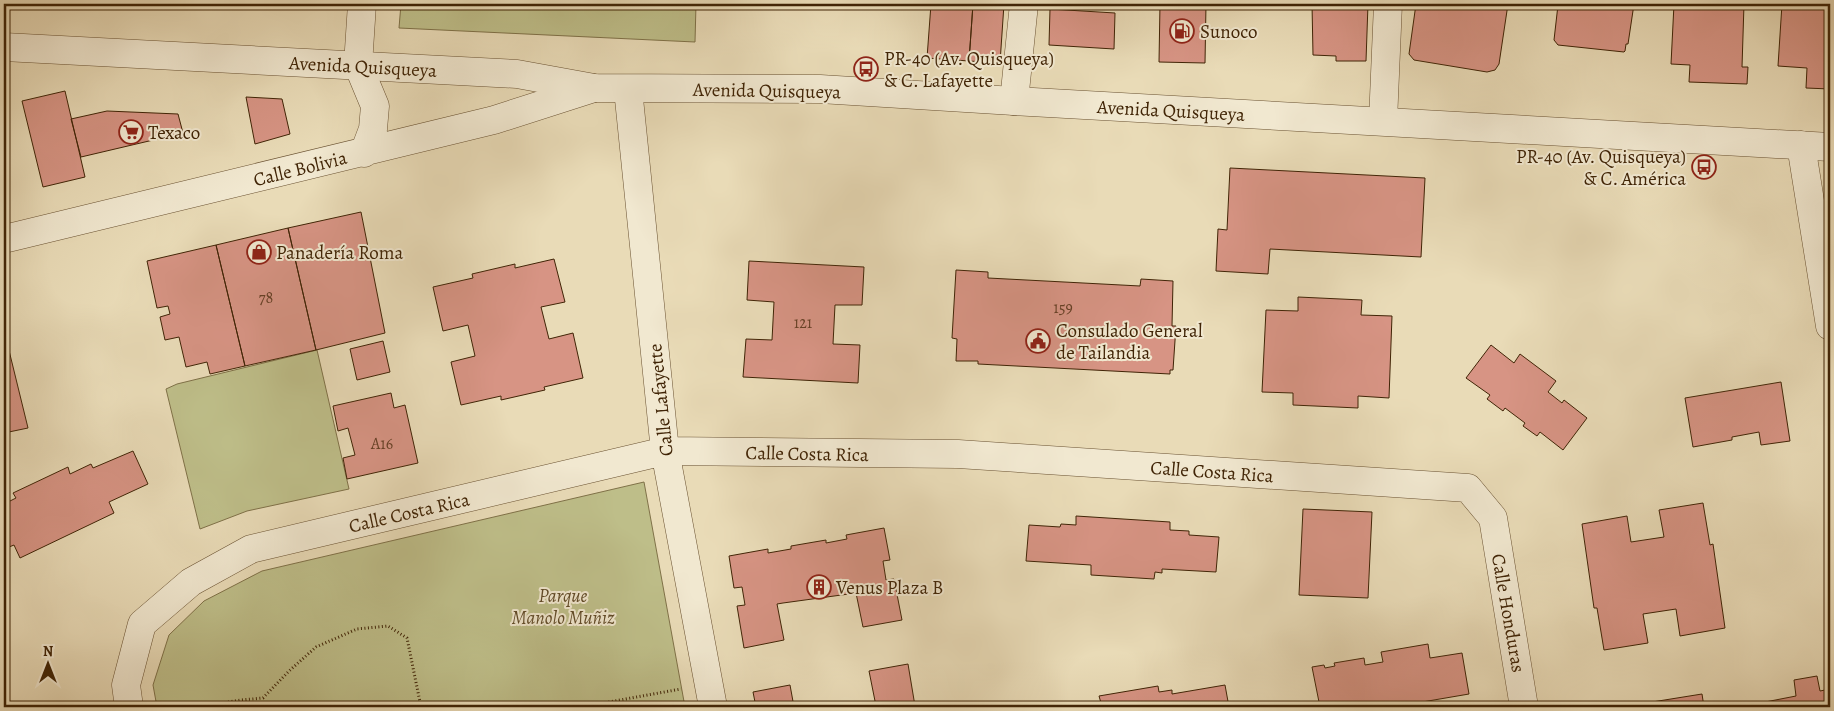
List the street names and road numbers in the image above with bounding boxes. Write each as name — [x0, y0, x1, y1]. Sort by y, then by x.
street label: Avenida Quisqueya — [287, 50, 438, 84]
street label: Avenida Quisqueya — [692, 77, 841, 105]
street label: Avenida Quisqueya — [1095, 94, 1246, 128]
street label: Calle Bolivia — [251, 145, 350, 193]
street label: Calle Lafayette — [642, 342, 680, 457]
street label: Calle Costa Rica — [745, 440, 869, 468]
street label: Calle Costa Rica — [1150, 455, 1274, 489]
street label: Calle Costa Rica — [346, 486, 472, 540]
street label: Calle Honduras — [1485, 552, 1531, 675]

